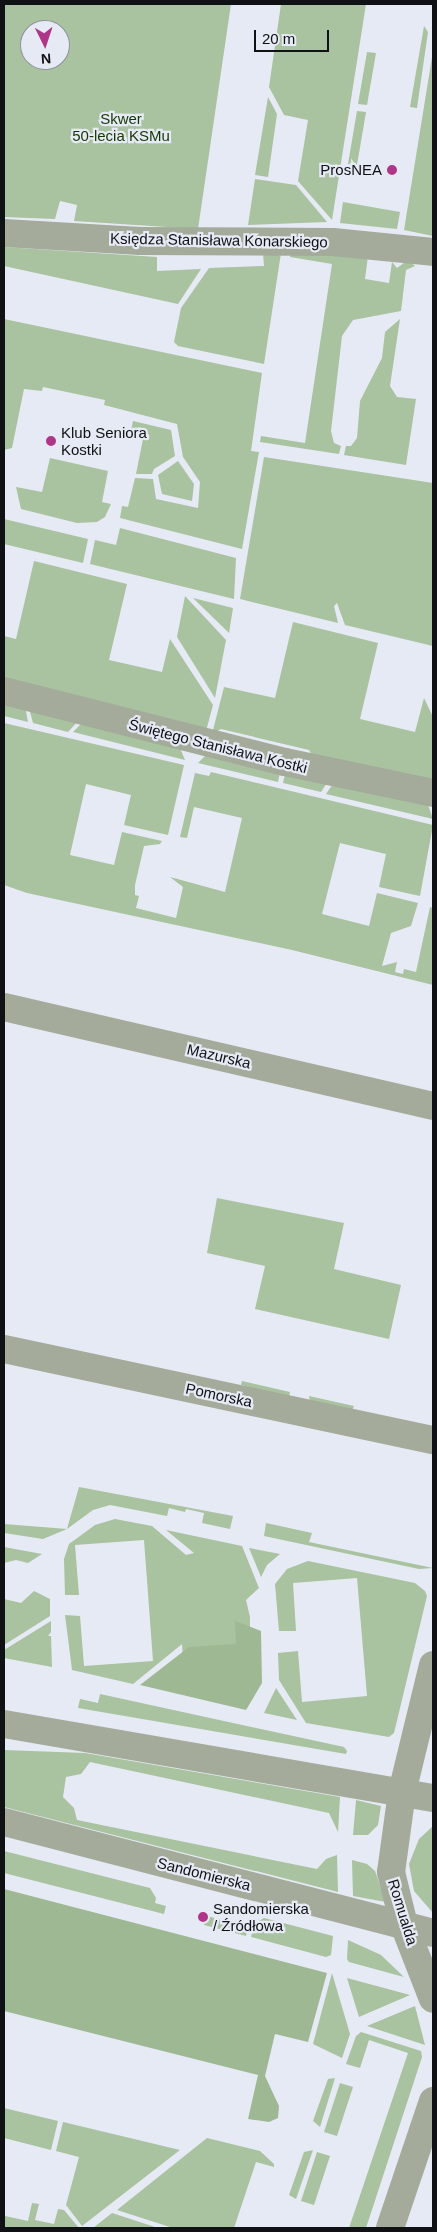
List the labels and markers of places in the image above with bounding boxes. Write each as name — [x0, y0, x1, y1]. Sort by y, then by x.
place label: ProsNEA — [320, 161, 382, 179]
marker: ProsNEA — [386, 164, 398, 176]
place label: Klub Seniora Kostki — [61, 423, 147, 458]
marker: Klub Seniora Kostki — [45, 435, 57, 447]
place label: Sandomierska / Źródłowa — [213, 1899, 309, 1934]
marker: Sandomierska / Źródłowa — [197, 1911, 209, 1923]

